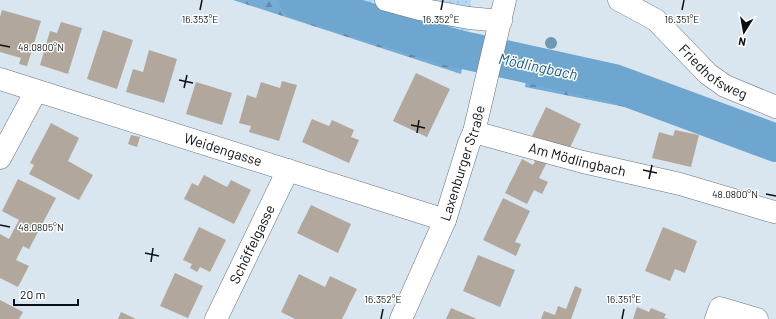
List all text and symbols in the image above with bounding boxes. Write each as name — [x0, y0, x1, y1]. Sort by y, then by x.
north arrow — [724, 12, 764, 52]
text: 16.353°E — [182, 13, 218, 25]
text: 16.352°E — [423, 13, 459, 25]
text: 16.351°E — [665, 13, 699, 25]
text: N — [737, 35, 747, 49]
street label: Friedhofsweg — [676, 40, 750, 102]
text: 48.0800°N — [18, 41, 64, 53]
water label: Mödlingbach — [497, 49, 579, 83]
street label: Laxenburger Straße — [436, 104, 488, 223]
street label: Weidengasse — [182, 129, 264, 169]
street label: Am Mödlingbach — [527, 139, 628, 179]
text: 48.0800°N — [712, 188, 758, 200]
street label: Schöffelgasse — [225, 202, 278, 286]
text: 48.0805°N — [18, 221, 64, 233]
scale bar — [14, 281, 78, 307]
text: 20 m — [20, 287, 46, 301]
text: 16.352°E — [365, 293, 401, 305]
text: 16.351°E — [607, 293, 641, 305]

